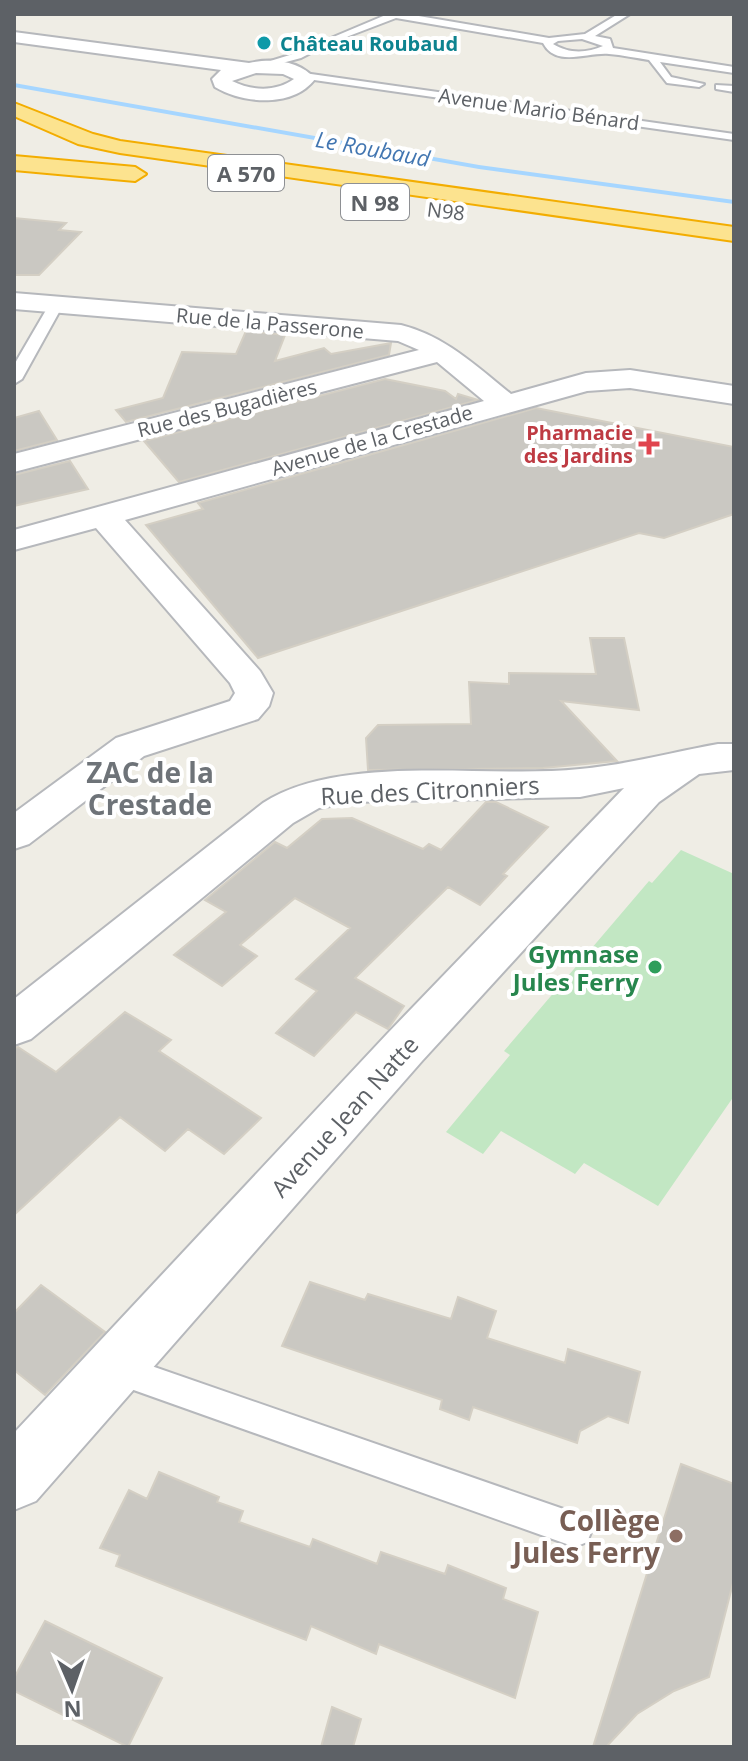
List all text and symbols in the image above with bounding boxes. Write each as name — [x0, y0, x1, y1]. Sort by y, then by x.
place label: Château Roubaud — [280, 30, 458, 57]
marker: Château Roubaud — [255, 34, 273, 52]
street label: Avenue Mario Bénard — [437, 82, 641, 136]
water label: Le Roubaud — [314, 123, 434, 173]
road number: A 570 — [208, 155, 284, 191]
road number: N 98 — [341, 184, 409, 220]
street label: N98 — [426, 195, 466, 227]
street label: Rue de la Passerone — [175, 301, 365, 345]
street label: Rue des Bugadières — [135, 373, 319, 443]
street label: Avenue de la Crestade — [268, 398, 476, 482]
place label: Pharmacie des Jardins — [524, 419, 633, 469]
marker: Pharmacie des Jardins — [640, 435, 658, 453]
district label: ZAC de la Crestade — [86, 753, 214, 823]
street label: Rue des Citronniers — [320, 768, 540, 812]
place label: Gymnase Jules Ferry — [511, 937, 639, 998]
marker: Gymnase Jules Ferry — [646, 958, 664, 976]
street label: Avenue Jean Natte — [263, 1028, 425, 1204]
place label: Collège Jules Ferry — [510, 1501, 660, 1571]
marker: Collège Jules Ferry — [667, 1527, 685, 1545]
north arrow — [32, 1649, 112, 1729]
text: N — [63, 1695, 82, 1725]

